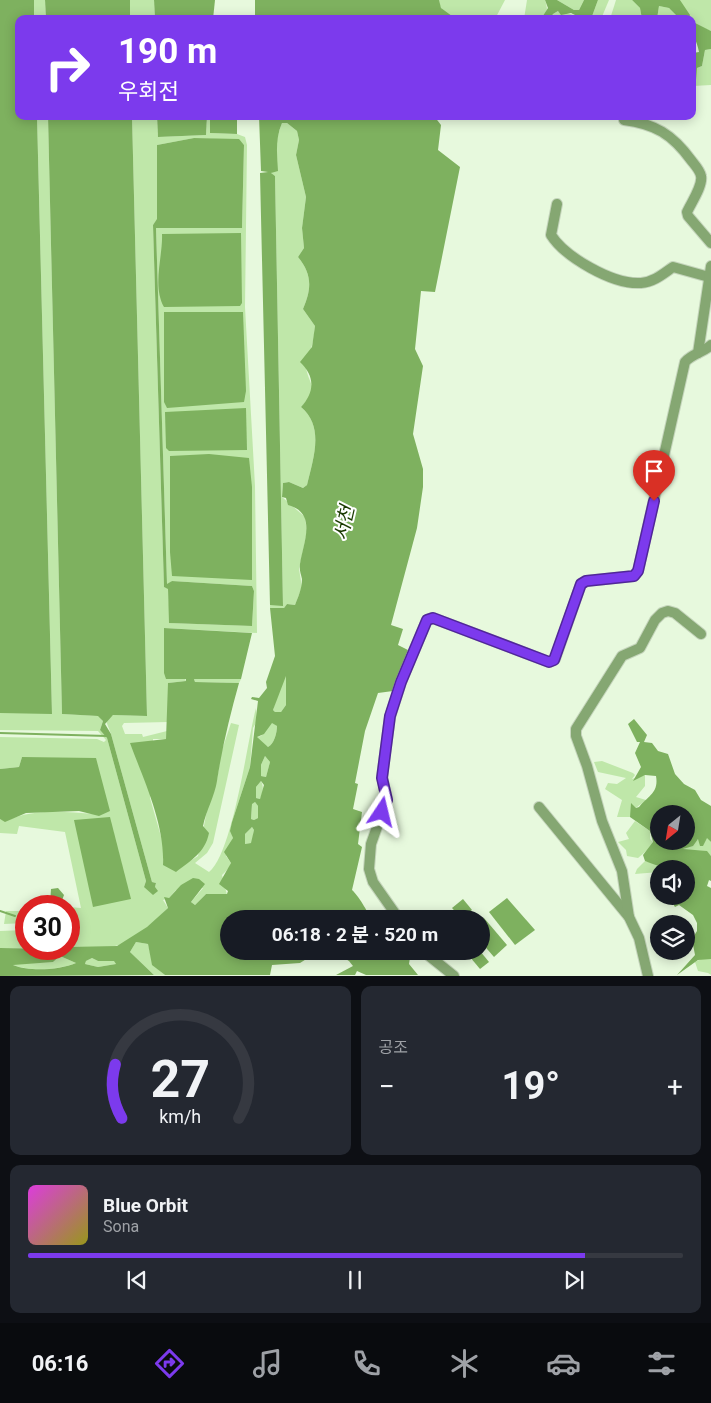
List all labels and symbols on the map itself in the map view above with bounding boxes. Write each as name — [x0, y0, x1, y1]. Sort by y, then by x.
pin — [633, 450, 675, 501]
water label: 서천 — [329, 502, 359, 543]
position arrow — [355, 785, 407, 837]
north arrow — [650, 805, 695, 850]
speed limit sign: 30 — [15, 895, 80, 960]

